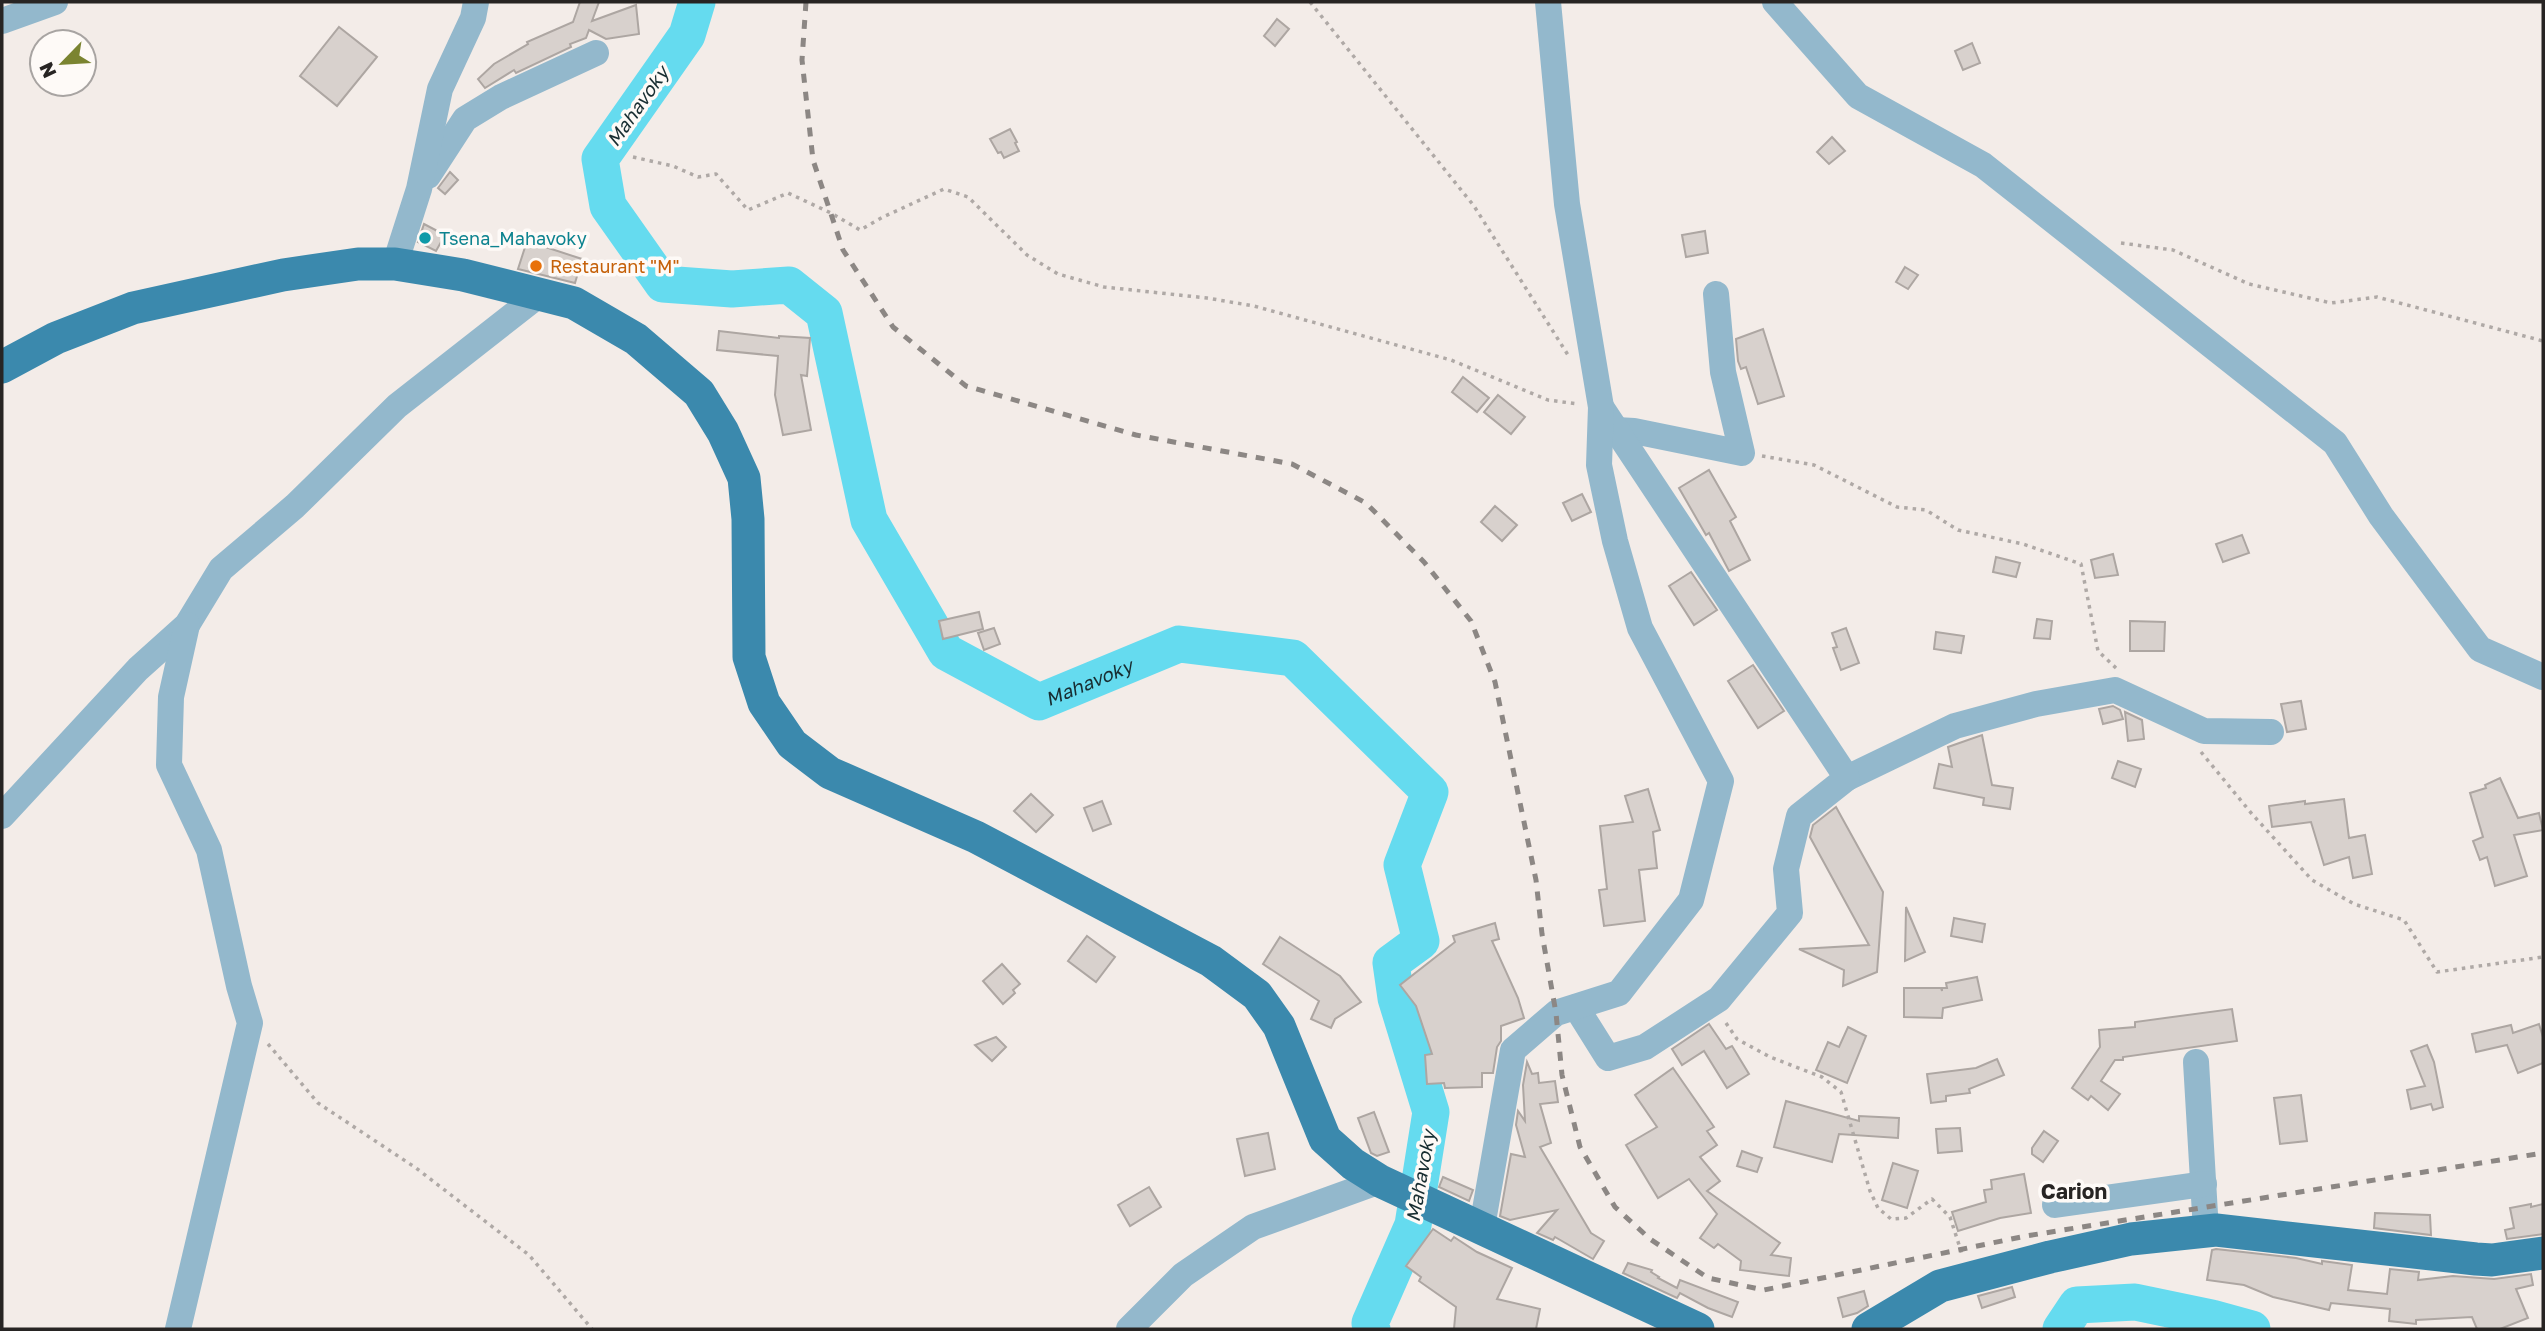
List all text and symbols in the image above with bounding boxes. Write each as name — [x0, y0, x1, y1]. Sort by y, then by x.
north arrow — [28, 28, 98, 98]
text: N — [34, 59, 61, 82]
water label: Mahavoky — [601, 60, 674, 150]
place label: Tsena_Mahavoky — [439, 227, 587, 249]
marker: Tsena_Mahavoky — [417, 230, 433, 246]
place label: Restaurant "M" — [550, 255, 679, 277]
marker: Restaurant "M" — [528, 258, 544, 274]
water label: Mahavoky — [1041, 652, 1138, 710]
water label: Mahavoky — [1401, 1126, 1440, 1223]
district label: Carion — [2041, 1178, 2107, 1204]

